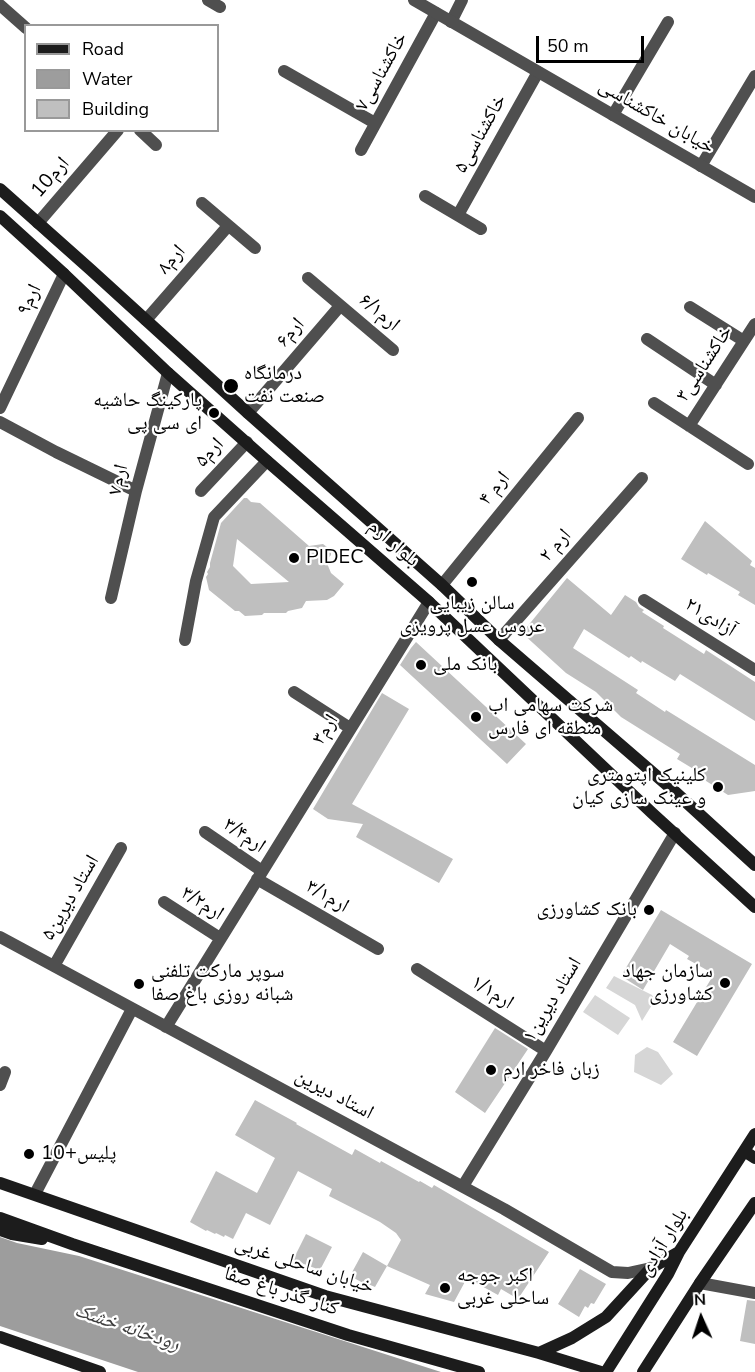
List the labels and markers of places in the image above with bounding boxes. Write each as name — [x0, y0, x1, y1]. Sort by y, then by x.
place label: درمانگاه صنعت نفت — [244, 362, 325, 409]
marker: درمانگاه صنعت نفت — [222, 377, 240, 395]
place label: پارکینگ حاشیه ای سی پی — [93, 389, 202, 436]
marker: پارکینگ حاشیه ای سی پی — [207, 406, 221, 420]
place label: PIDEC — [306, 546, 364, 570]
marker: PIDEC — [287, 551, 301, 565]
marker: سالن زیبایی عروس عسل پرويزی — [465, 575, 479, 589]
place label: سالن زیبایی عروس عسل پرويزی — [400, 592, 544, 639]
place label: بانک ملی — [433, 653, 497, 677]
marker: بانک ملی — [414, 658, 428, 672]
place label: شرکت سهامی اب منطقه ای فارس — [488, 694, 613, 741]
marker: شرکت سهامی اب منطقه ای فارس — [469, 710, 483, 724]
place label: کلینیک اپتومتری و عینک سازی کیان — [572, 764, 706, 811]
marker: کلینیک اپتومتری و عینک سازی کیان — [711, 780, 725, 794]
place label: بانک کشاورزی — [537, 898, 637, 922]
marker: بانک کشاورزی — [642, 903, 656, 917]
place label: سوپر مارکت تلفنی شبانه روزی باغ صفا — [151, 960, 293, 1007]
place label: سازمان جهاد کشاورزی — [622, 960, 713, 1007]
marker: سازمان جهاد کشاورزی — [718, 976, 732, 990]
marker: سوپر مارکت تلفنی شبانه روزی باغ صفا — [132, 977, 146, 991]
place label: زبان فاخر ارم — [503, 1058, 600, 1082]
marker: زبان فاخر ارم — [484, 1063, 498, 1077]
place label: پلیس+10 — [41, 1142, 116, 1166]
marker: پلیس+10 — [22, 1147, 36, 1161]
place label: اکبر جوجه ساحلی غربی — [457, 1264, 549, 1311]
marker: اکبر جوجه ساحلی غربی — [438, 1281, 452, 1295]

